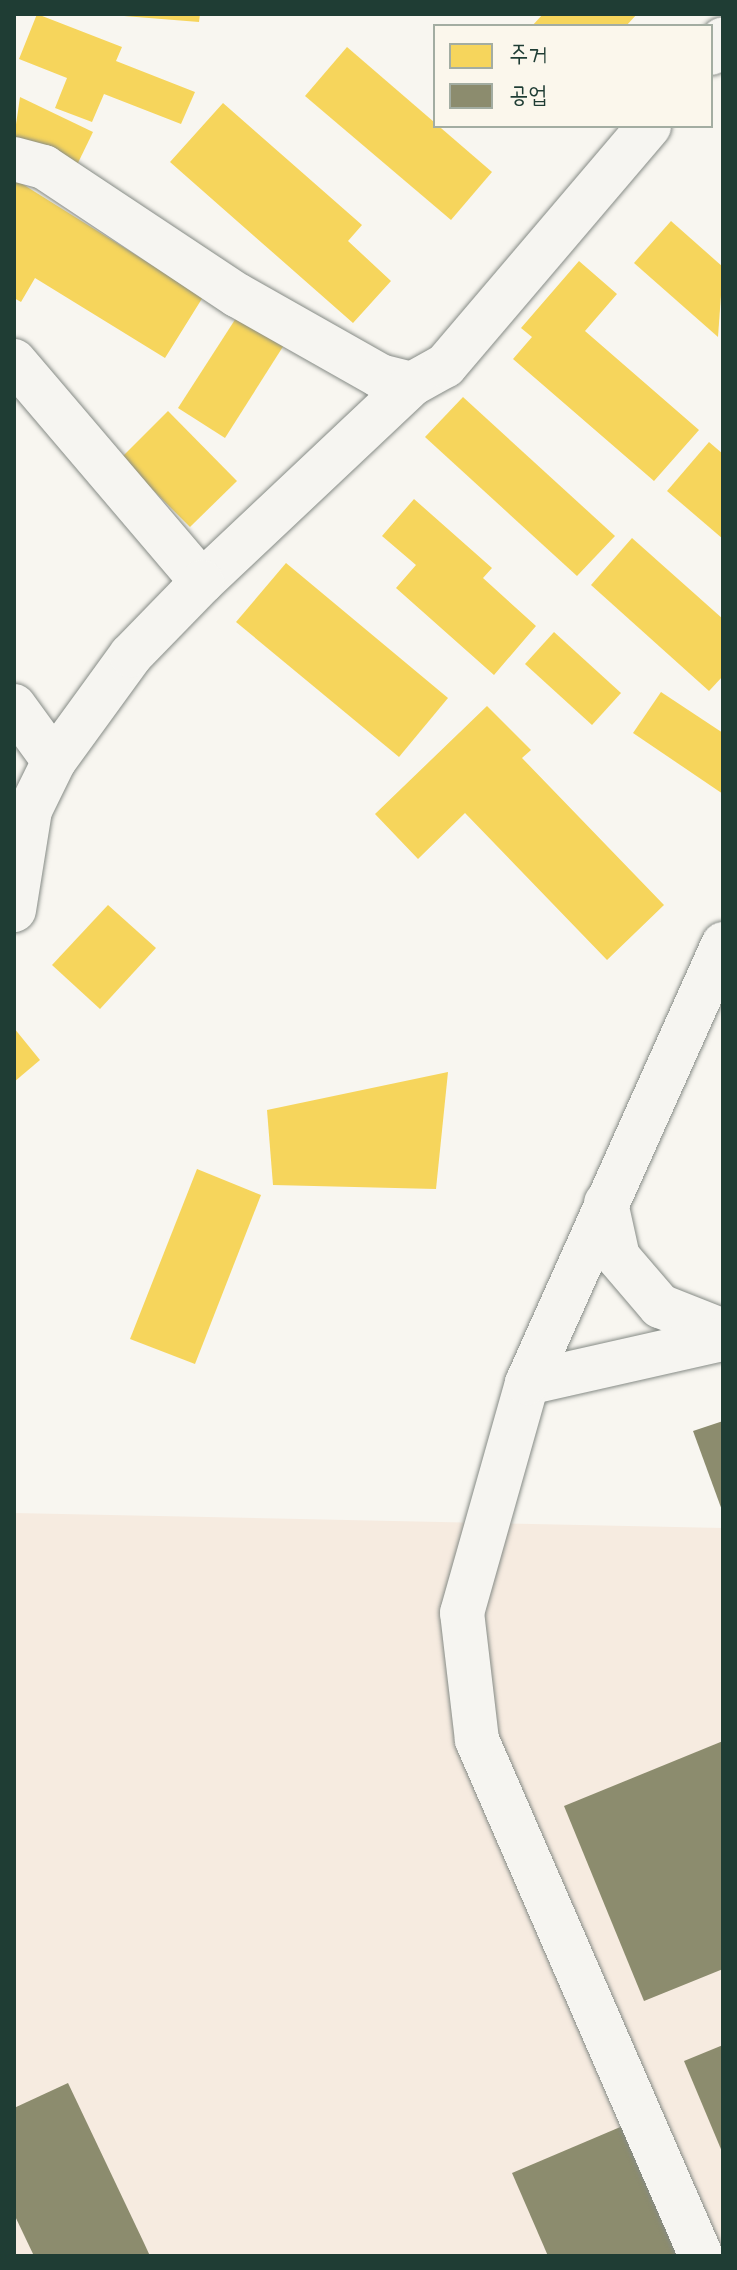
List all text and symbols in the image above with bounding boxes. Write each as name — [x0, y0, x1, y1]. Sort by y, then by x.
legend — [433, 24, 713, 128]
text: 주거 — [509, 39, 548, 74]
text: 공업 — [509, 79, 548, 114]

